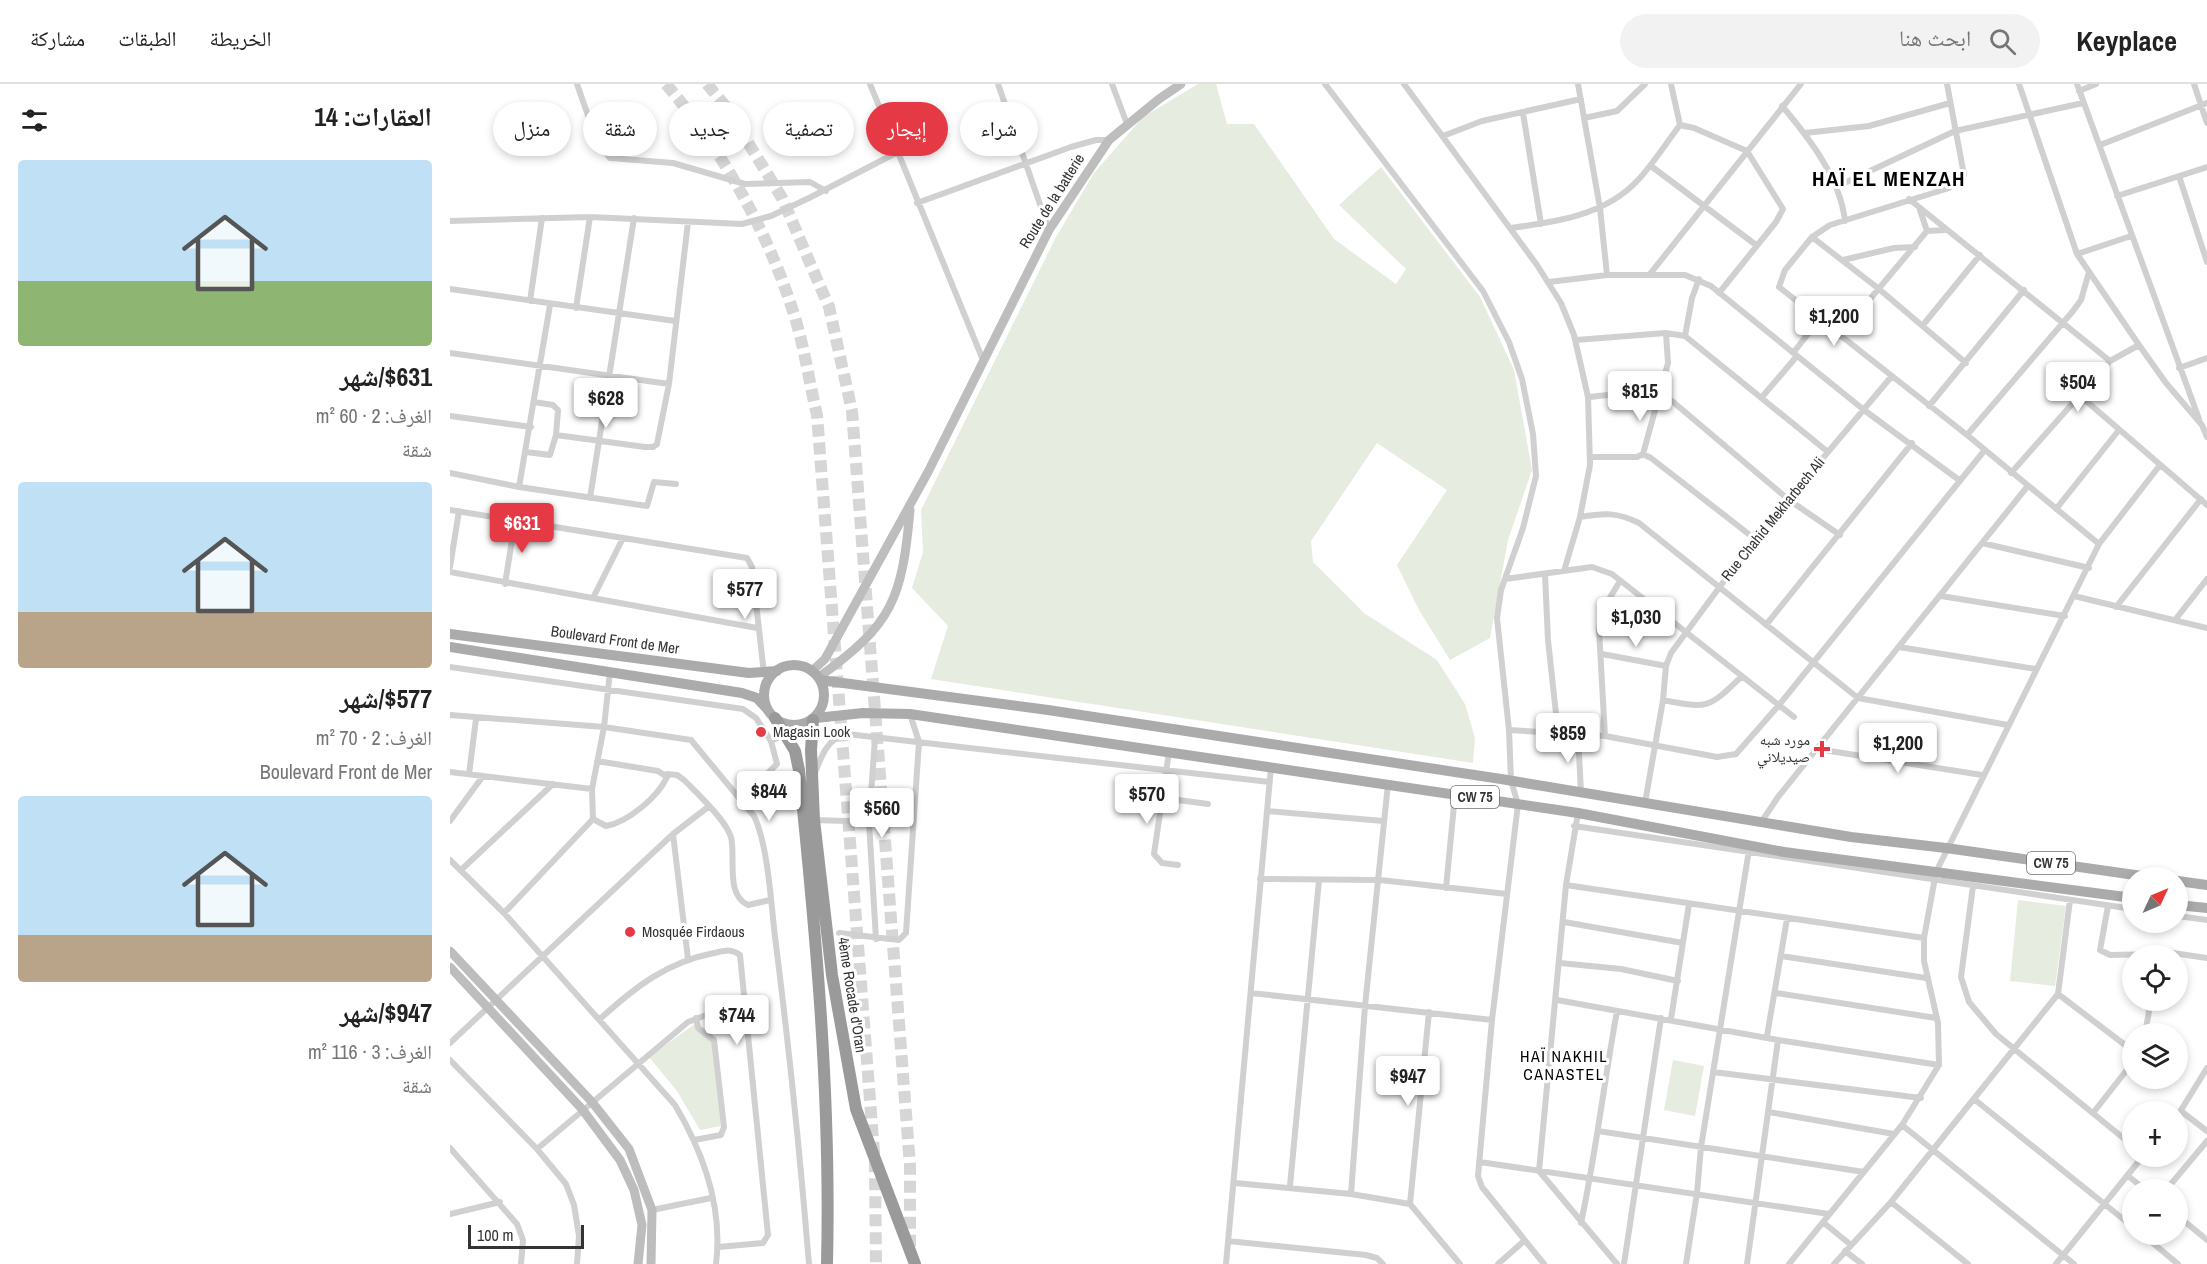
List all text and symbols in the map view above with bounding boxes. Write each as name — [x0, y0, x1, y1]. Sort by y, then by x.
search box — [1620, 14, 2040, 68]
text: Keyplace — [2076, 22, 2177, 60]
text: ابحث هنا — [1899, 23, 1971, 53]
text: مشاركة — [30, 24, 85, 53]
text: الطبقات — [118, 24, 177, 53]
text: الخريطة — [210, 24, 271, 53]
icon: search — [1986, 25, 2019, 58]
text: العقارات: 14 — [314, 99, 432, 134]
chip: منزل — [493, 102, 571, 156]
chip: شقة — [583, 102, 657, 156]
chip: جديد — [669, 102, 751, 156]
chip: تصفية — [763, 102, 854, 156]
chip: إيجار — [866, 102, 948, 156]
chip: شراء — [960, 102, 1038, 156]
icon: filters — [18, 104, 51, 137]
street label: Route de la batterie — [1014, 149, 1089, 252]
district label: HAÏ EL MENZAH — [1812, 164, 1966, 193]
icon: home — [171, 199, 279, 307]
pin: $1,200 — [1785, 296, 1883, 347]
text: $1,200 — [1809, 302, 1859, 329]
text: $631/شهر — [340, 359, 432, 394]
pin: $504 — [2042, 362, 2114, 413]
text: $504 — [2060, 368, 2096, 395]
pin: $815 — [1604, 371, 1676, 422]
text: $815 — [1622, 377, 1658, 404]
pin: $628 — [570, 378, 642, 429]
text: $628 — [588, 384, 624, 411]
text: الغرف: 2 · 60 m² — [316, 402, 432, 429]
text: شقة — [402, 436, 432, 463]
street label: Rue Chahid Mekharbech Ali — [1716, 452, 1829, 585]
pin: $631 — [486, 503, 558, 554]
text: $631 — [504, 509, 540, 536]
icon: home — [171, 521, 279, 629]
pin: $577 — [709, 569, 781, 620]
text: $577 — [727, 575, 763, 602]
pin: $1,030 — [1587, 597, 1685, 648]
text: $1,030 — [1611, 603, 1661, 630]
street label: Boulevard Front de Mer — [550, 620, 681, 659]
text: $577/شهر — [340, 681, 432, 716]
pin: $859 — [1532, 713, 1604, 764]
text: $859 — [1550, 719, 1586, 746]
place label: Magasin Look — [773, 721, 851, 742]
pin: $1,200 — [1849, 723, 1947, 774]
text: الغرف: 2 · 70 m² — [316, 724, 432, 751]
marker: Magasin Look — [754, 725, 768, 739]
place label: مورد شبه صيديلاني — [1757, 729, 1810, 769]
text: $1,200 — [1873, 729, 1923, 756]
marker: مورد شبه صيديلاني — [1815, 742, 1829, 756]
text: Boulevard Front de Mer — [260, 758, 432, 785]
pin: $844 — [733, 771, 805, 822]
pin: $570 — [1111, 774, 1183, 825]
text: $844 — [751, 777, 787, 804]
text: $570 — [1129, 780, 1165, 807]
road number: CW 75 — [1451, 786, 1499, 808]
pin: $560 — [846, 788, 918, 839]
text: $560 — [864, 794, 900, 821]
icon: home — [171, 835, 279, 943]
road number: CW 75 — [2027, 852, 2075, 874]
north arrow — [2122, 867, 2188, 933]
map controls — [2122, 867, 2188, 1245]
place label: Mosquée Firdaous — [642, 921, 745, 942]
marker: Mosquée Firdaous — [623, 925, 637, 939]
street label: 4ème Rocade d'Oran — [833, 936, 872, 1054]
button: locate — [2122, 945, 2188, 1011]
text: $947/شهر — [340, 995, 432, 1030]
pin: $744 — [701, 995, 773, 1046]
text: $744 — [719, 1001, 755, 1028]
button: layers — [2122, 1023, 2188, 1089]
text: الغرف: 3 · 116 m² — [308, 1038, 432, 1065]
district label: HAÏ NAKHIL CANASTEL — [1520, 1045, 1608, 1085]
pin: $947 — [1372, 1056, 1444, 1107]
text: $947 — [1390, 1062, 1426, 1089]
text: شقة — [402, 1072, 432, 1099]
button: + — [2122, 1101, 2188, 1167]
button: − — [2122, 1179, 2188, 1245]
scale bar — [468, 1222, 584, 1250]
text: 100 m — [477, 1224, 513, 1246]

